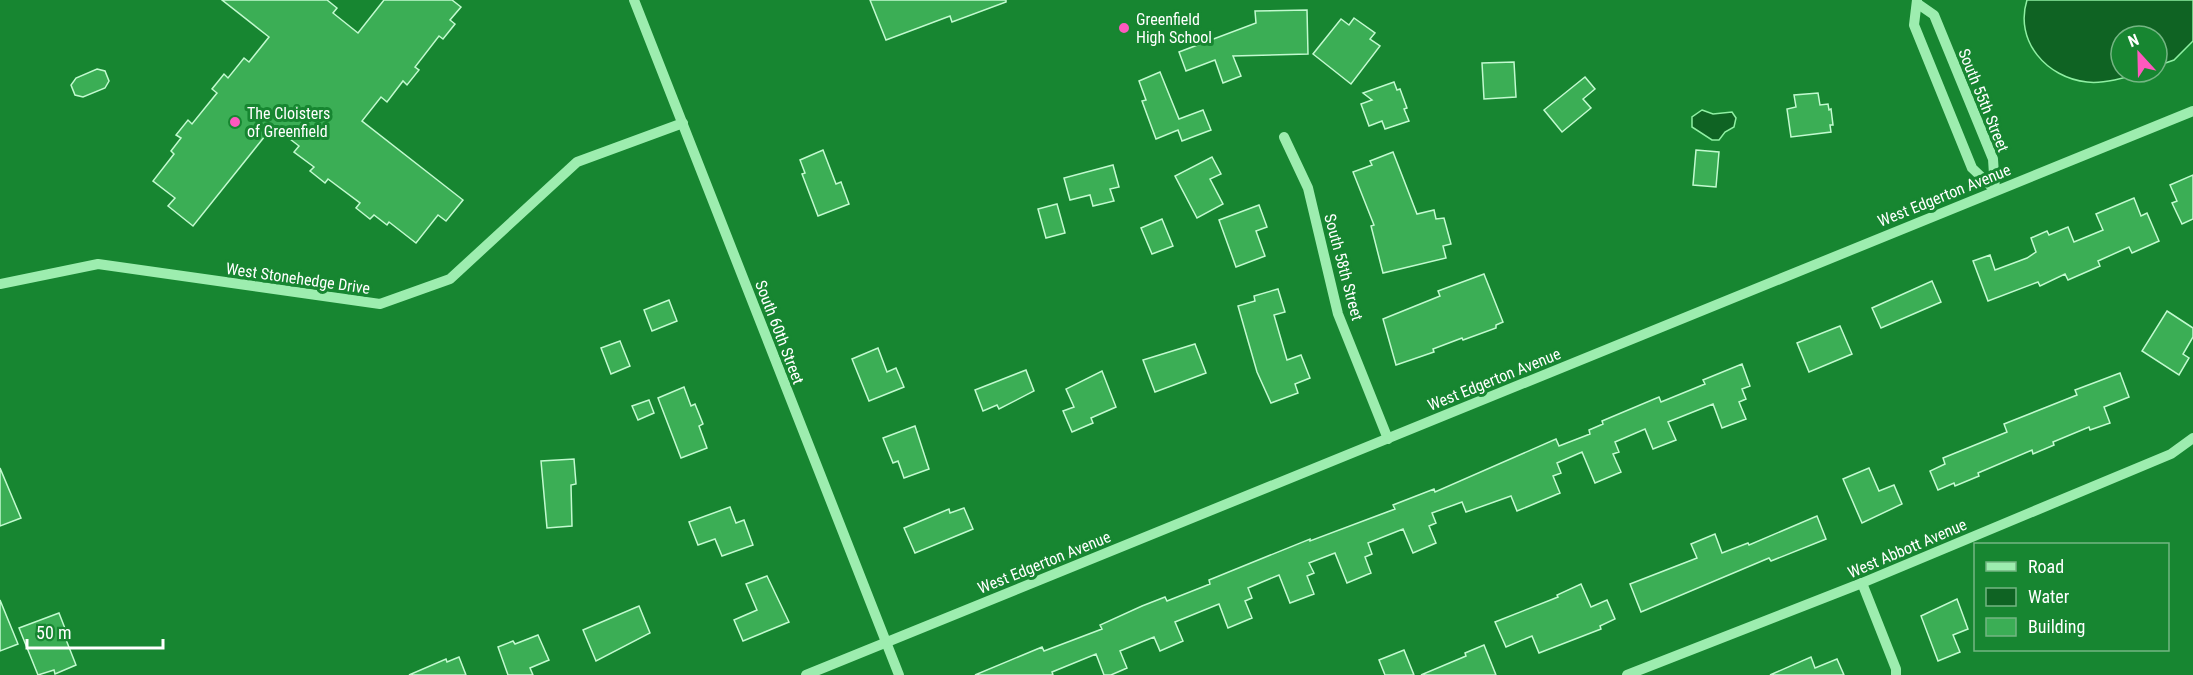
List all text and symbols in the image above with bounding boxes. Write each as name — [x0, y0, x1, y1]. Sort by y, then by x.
place label: Greenfield High School — [1136, 10, 1212, 47]
marker: Greenfield High School — [1117, 21, 1131, 35]
north arrow — [2109, 24, 2169, 84]
text: N — [2125, 30, 2142, 51]
street label: South 55th Street — [1954, 46, 2013, 155]
place label: The Cloisters of Greenfield — [247, 104, 330, 141]
marker: The Cloisters of Greenfield — [228, 115, 242, 129]
street label: West Edgerton Avenue — [1875, 160, 2013, 231]
street label: South 58th Street — [1320, 212, 1367, 323]
street label: West Stonehedge Drive — [225, 259, 371, 298]
street label: South 60th Street — [751, 278, 808, 387]
street label: West Edgerton Avenue — [1425, 344, 1563, 415]
street label: West Abbott Avenue — [1845, 515, 1970, 582]
street label: West Edgerton Avenue — [975, 527, 1113, 598]
legend — [1974, 543, 2169, 651]
text: Road — [2028, 556, 2064, 577]
text: Water — [2028, 586, 2070, 607]
scale bar — [27, 612, 164, 650]
text: Building — [2028, 616, 2085, 637]
text: 50 m — [36, 622, 71, 643]

